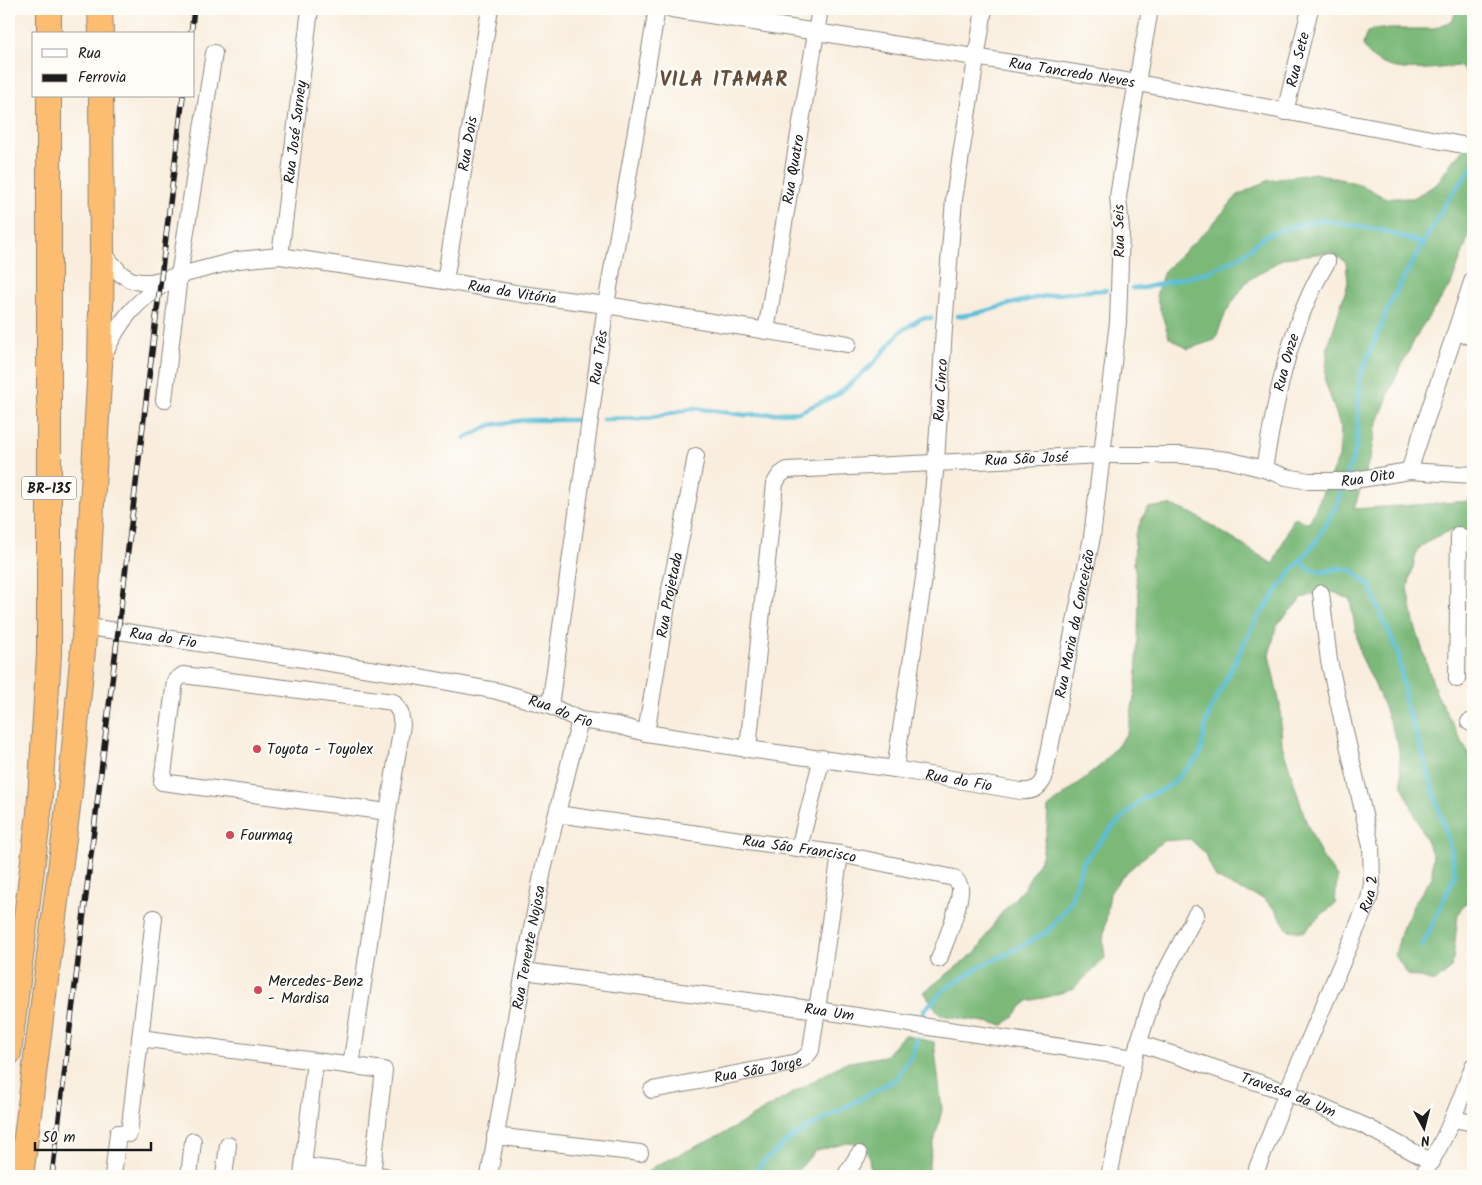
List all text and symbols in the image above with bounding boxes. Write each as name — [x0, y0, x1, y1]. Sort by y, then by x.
street label: Rua Sete — [1280, 29, 1317, 90]
legend — [32, 32, 195, 98]
text: Rua — [78, 42, 101, 66]
street label: Rua Tancredo Neves — [1007, 52, 1137, 95]
district label: VILA ITAMAR — [660, 65, 788, 97]
text: Ferrovia — [78, 66, 126, 90]
street label: Rua José Sarney — [278, 78, 314, 185]
street label: Rua Dois — [452, 114, 485, 173]
street label: Rua Quatro — [776, 132, 812, 206]
street label: Rua Seis — [1108, 203, 1132, 258]
street label: Rua da Vitória — [466, 274, 558, 311]
street label: Rua Três — [584, 328, 615, 386]
street label: Rua Onze — [1268, 330, 1307, 394]
street label: Rua Cinco — [927, 358, 955, 422]
street label: Rua São José — [984, 446, 1070, 474]
street label: Rua Oito — [1341, 462, 1397, 494]
road number: BR-135 — [22, 476, 76, 499]
street label: Rua Maria da Conceição — [1049, 547, 1102, 701]
street label: Rua Projetada — [651, 550, 690, 640]
street label: Rua do Fio — [128, 622, 199, 656]
street label: Rua do Fio — [525, 689, 594, 735]
place label: Toyota - Toyolex — [267, 738, 373, 762]
marker: Toyota - Toyolex — [251, 743, 263, 755]
street label: Rua do Fio — [923, 764, 994, 799]
place label: Fourmaq — [240, 824, 293, 848]
marker: Fourmaq — [224, 829, 236, 841]
street label: Rua São Francisco — [741, 829, 859, 870]
street label: Rua 2 — [1353, 875, 1385, 917]
street label: Rua Tenente Nojosa — [507, 883, 553, 1012]
place label: Mercedes-Benz - Mardisa — [268, 970, 364, 1011]
marker: Mercedes-Benz - Mardisa — [252, 984, 264, 996]
street label: Rua Um — [803, 997, 856, 1028]
street label: Rua São Jorge — [712, 1050, 807, 1091]
street label: Travessa da Um — [1237, 1067, 1339, 1125]
north arrow — [1400, 1102, 1450, 1152]
scale bar — [35, 1120, 151, 1152]
text: 50 m — [42, 1126, 76, 1150]
text: N — [1420, 1128, 1431, 1151]

